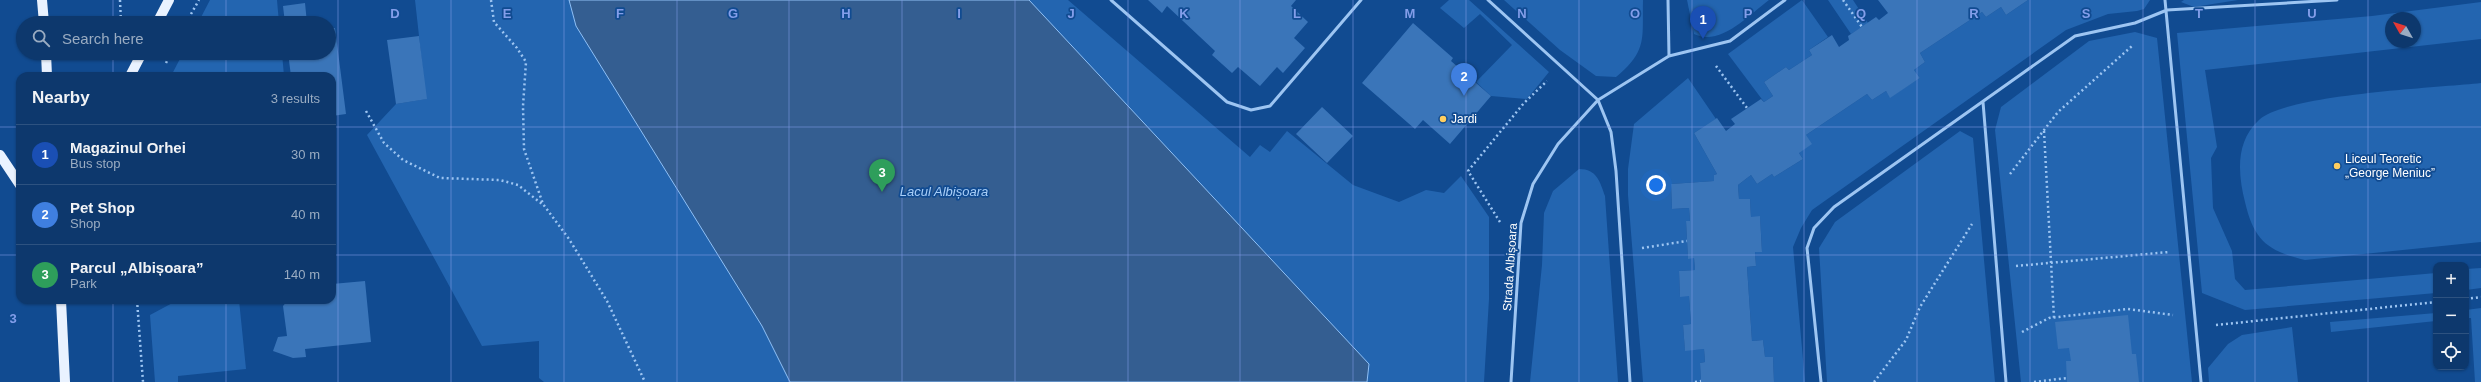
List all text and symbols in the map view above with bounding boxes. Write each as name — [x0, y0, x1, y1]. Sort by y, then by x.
text: D — [390, 6, 400, 21]
text: E — [503, 6, 512, 21]
text: F — [616, 6, 624, 21]
text: G — [728, 6, 738, 21]
text: H — [841, 6, 851, 21]
text: I — [957, 6, 961, 21]
text: J — [1067, 6, 1075, 21]
text: K — [1179, 6, 1189, 21]
text: L — [1293, 6, 1301, 21]
text: M — [1405, 6, 1415, 21]
text: N — [1517, 6, 1527, 21]
text: O — [1630, 6, 1640, 21]
pin: 1 — [1690, 6, 1716, 39]
text: P — [1744, 6, 1753, 21]
text: Q — [1856, 6, 1866, 21]
text: R — [1969, 6, 1979, 21]
text: S — [2082, 6, 2091, 21]
text: T — [2195, 6, 2203, 21]
text: U — [2307, 6, 2317, 21]
north arrow — [2385, 12, 2421, 48]
search box — [16, 16, 336, 60]
icon: search — [30, 27, 52, 49]
text: Search here — [62, 30, 144, 47]
pin: 2 — [1451, 63, 1477, 96]
text: Nearby — [32, 88, 90, 107]
text: 3 results — [271, 91, 320, 106]
place label: Jardi — [1451, 112, 1477, 126]
marker: Jardi — [1438, 114, 1448, 124]
text: Magazinul Orhei — [70, 139, 186, 156]
text: 1 — [41, 147, 49, 162]
text: 30 m — [291, 147, 320, 162]
place label: Liceul Teoretic „George Meniuc” — [2345, 152, 2435, 180]
text: Bus stop — [70, 156, 121, 171]
pin: 3 — [869, 159, 895, 192]
marker: Liceul Teoretic „George Meniuc” — [2332, 161, 2342, 171]
your location — [1646, 175, 1666, 195]
water label: Lacul Albișoara — [900, 184, 988, 199]
text: Pet Shop — [70, 199, 135, 216]
text: 2 — [41, 207, 49, 222]
text: 40 m — [291, 207, 320, 222]
text: Shop — [70, 216, 100, 231]
street label: Strada Albișoara — [1500, 222, 1520, 311]
text: Parcul „Albișoara” — [70, 259, 203, 276]
map controls — [2433, 262, 2469, 370]
button: + — [2433, 262, 2469, 298]
text: 3 — [41, 267, 49, 282]
text: 140 m — [284, 267, 320, 282]
text: Park — [70, 276, 97, 291]
button: − — [2433, 298, 2469, 334]
text: 3 — [9, 311, 17, 326]
button: locate — [2433, 334, 2469, 370]

